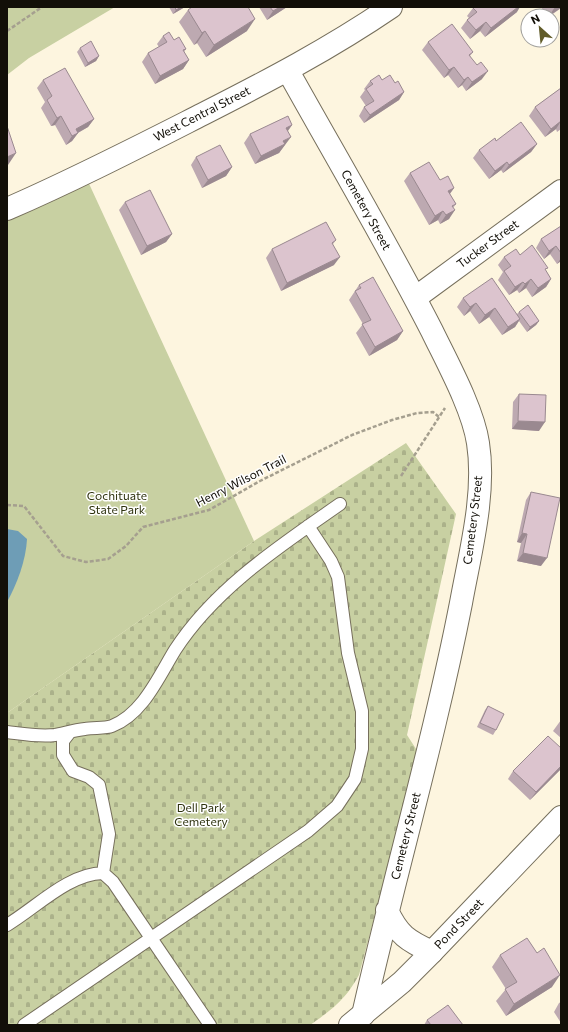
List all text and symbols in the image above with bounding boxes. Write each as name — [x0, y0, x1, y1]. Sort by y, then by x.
north arrow — [520, 8, 560, 48]
text: N — [529, 11, 542, 26]
street label: West Central Street — [151, 83, 252, 144]
street label: Cemetery Street — [339, 167, 395, 252]
street label: Tucker Street — [454, 216, 521, 270]
street label: Henry Wilson Trail — [193, 451, 288, 509]
street label: Cemetery Street — [460, 474, 484, 565]
park label: Cochituate State Park — [87, 488, 147, 516]
street label: Cemetery Street — [387, 791, 423, 881]
park label: Dell Park Cemetery — [174, 800, 228, 828]
street label: Pond Street — [431, 895, 486, 951]

